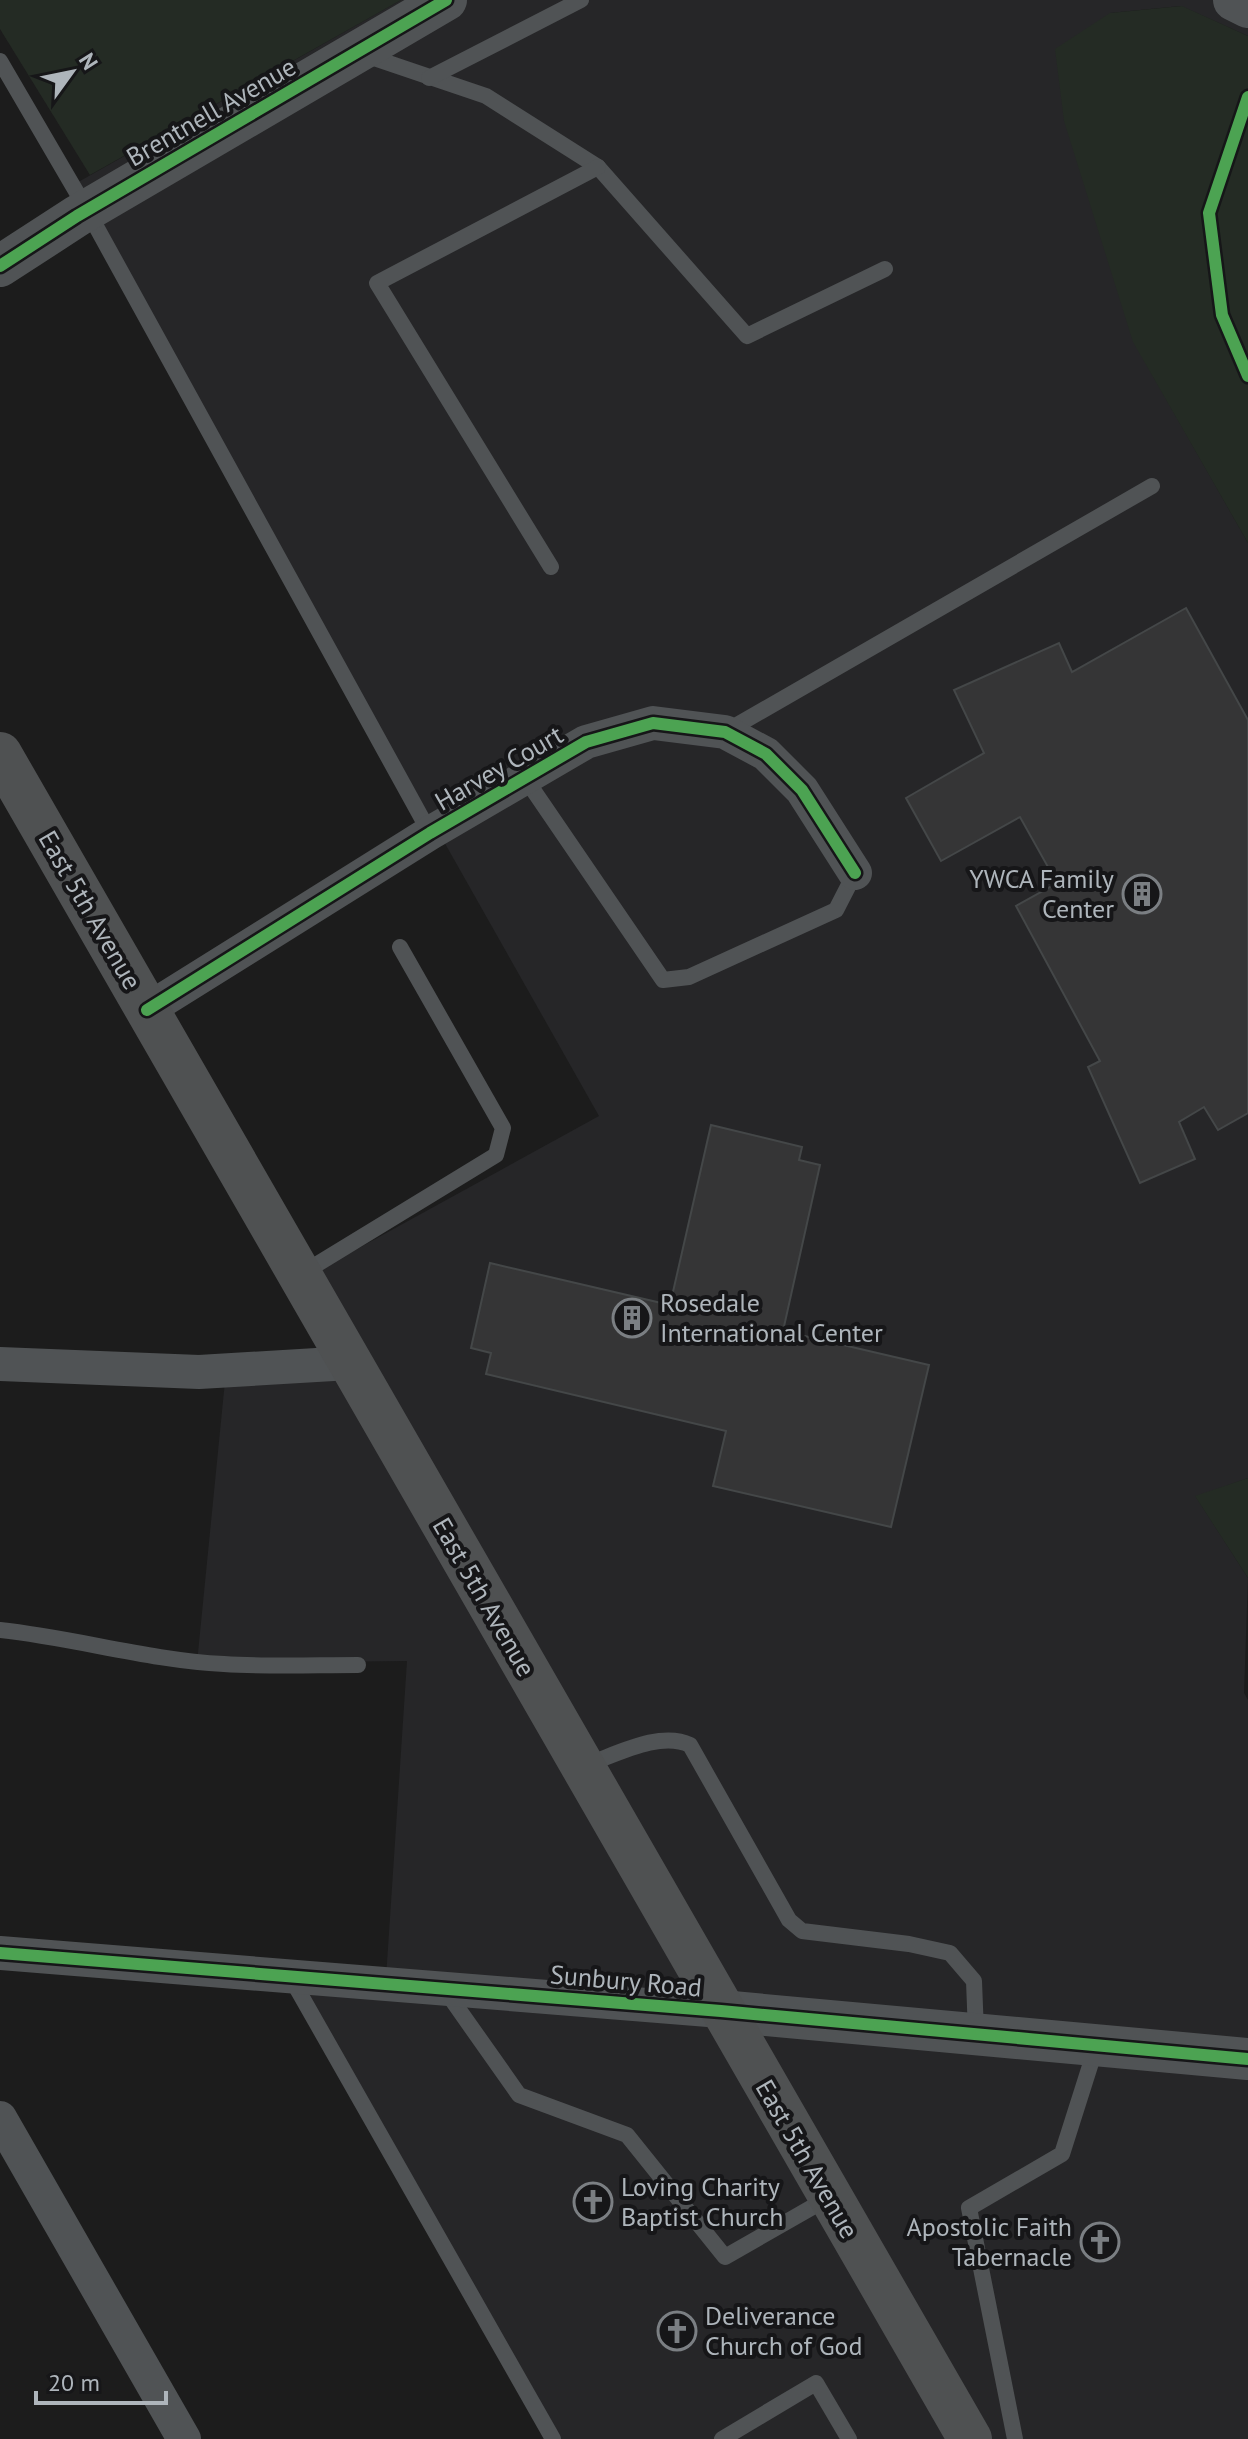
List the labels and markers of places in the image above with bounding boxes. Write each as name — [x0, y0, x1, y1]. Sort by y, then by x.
place label: YWCA Family Center — [969, 862, 1114, 925]
building icon: YWCA Family Center — [1121, 873, 1163, 915]
place label: Rosedale International Center — [660, 1286, 883, 1349]
building icon: Rosedale International Center — [611, 1297, 653, 1339]
place label: Loving Charity Baptist Church — [621, 2170, 784, 2233]
church icon: Loving Charity Baptist Church — [572, 2181, 614, 2223]
place label: Apostolic Faith Tabernacle — [906, 2210, 1072, 2273]
church icon: Apostolic Faith Tabernacle — [1079, 2221, 1121, 2263]
place label: Deliverance Church of God — [705, 2299, 863, 2362]
church icon: Deliverance Church of God — [656, 2310, 698, 2352]

